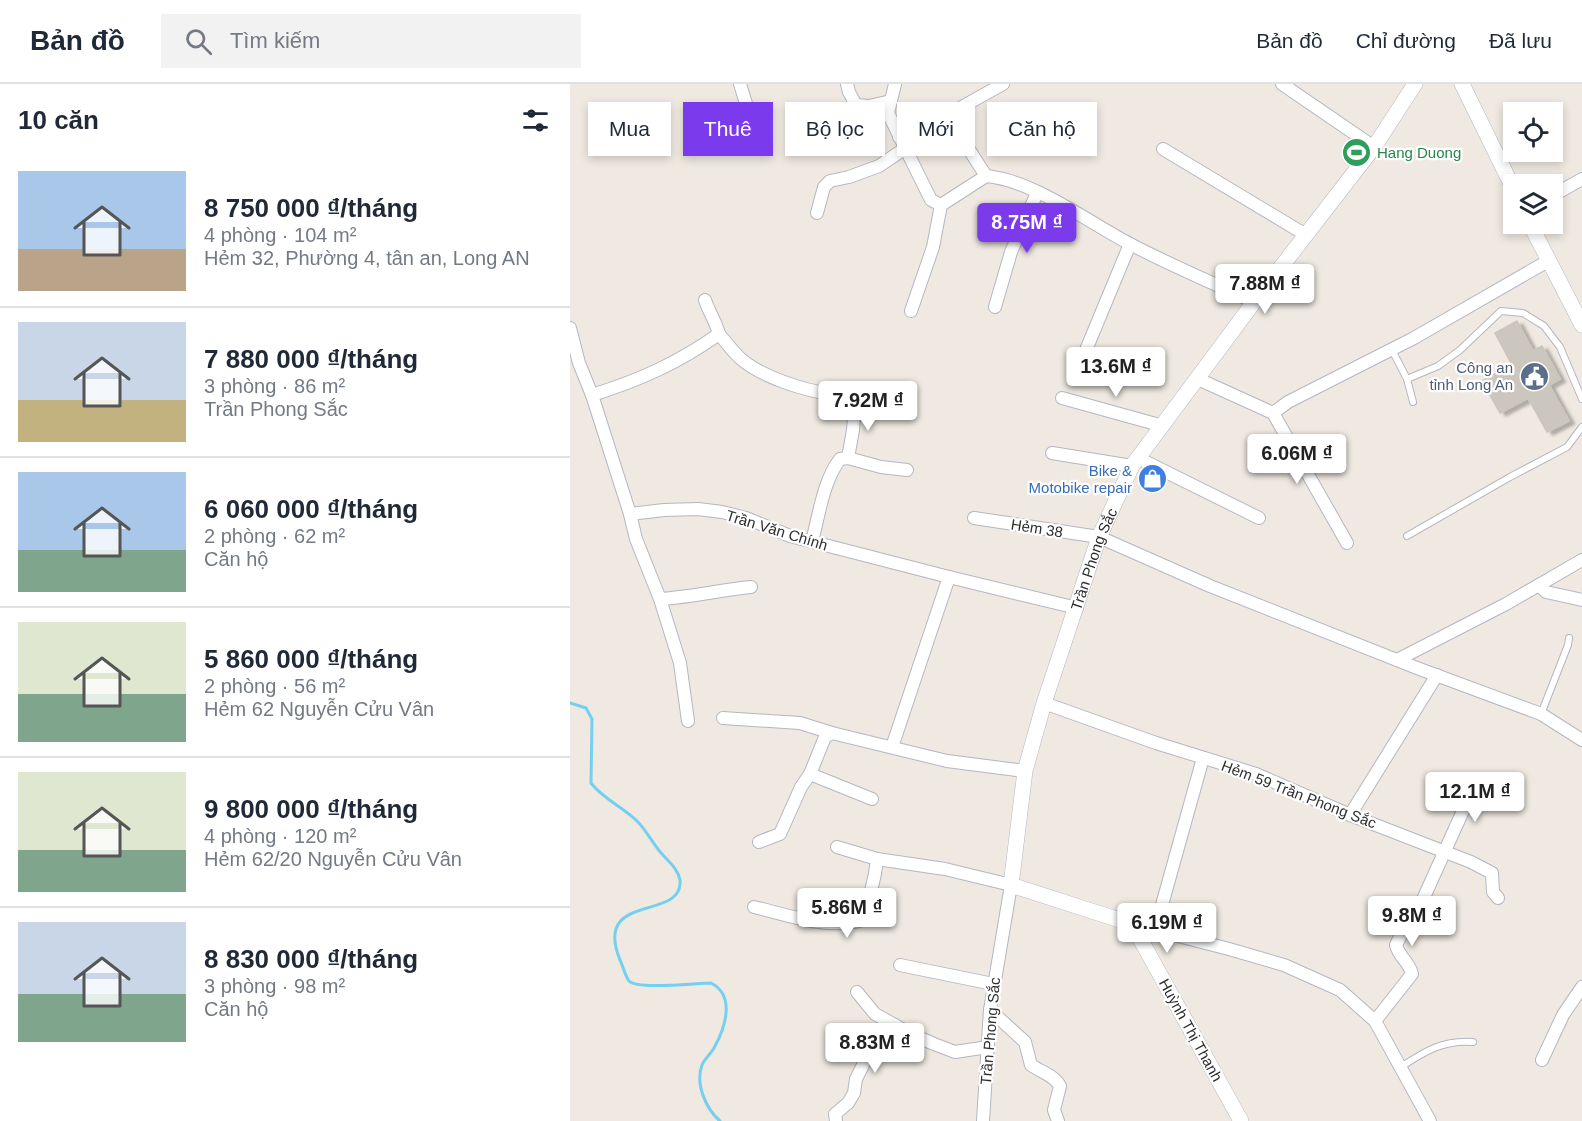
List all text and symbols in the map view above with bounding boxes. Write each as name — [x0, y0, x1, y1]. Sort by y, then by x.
search box — [161, 14, 581, 68]
text: Bản đồ — [30, 25, 125, 56]
icon: search — [182, 25, 215, 58]
text: Tìm kiếm — [230, 28, 320, 53]
text: Bản đồ — [1256, 29, 1323, 52]
text: Chỉ đường — [1356, 29, 1456, 52]
text: Đã lưu — [1489, 29, 1552, 52]
chip: Mua — [588, 102, 671, 156]
chip: Thuê — [683, 102, 773, 156]
chip: Bộ lọc — [785, 102, 885, 156]
chip: Mới — [897, 102, 975, 156]
chip: Căn hộ — [987, 102, 1097, 156]
map controls — [1503, 102, 1563, 234]
button: locate — [1503, 102, 1563, 162]
icon: filters — [519, 104, 552, 137]
text: 10 căn — [18, 105, 99, 135]
sports icon: Hang Duong — [1340, 136, 1372, 168]
place label: Hang Duong — [1377, 144, 1461, 161]
button: layers — [1503, 174, 1563, 234]
text: 8 750 000 ₫/tháng — [204, 193, 418, 223]
icon: home — [66, 195, 138, 267]
pin: 8.75M ₫ — [972, 203, 1082, 254]
text: 8.75M ₫ — [991, 211, 1063, 233]
text: 4 phòng · 104 m² — [204, 224, 356, 246]
text: Hẻm 32, Phường 4, tân an, Long AN — [204, 247, 530, 269]
pin: 7.88M ₫ — [1210, 264, 1320, 315]
text: 7.88M ₫ — [1229, 272, 1301, 294]
text: 7 880 000 ₫/tháng — [204, 344, 418, 374]
icon: home — [66, 346, 138, 418]
pin: 13.6M ₫ — [1061, 347, 1171, 398]
text: 13.6M ₫ — [1080, 355, 1152, 377]
place label: Công an tỉnh Long An — [1430, 359, 1513, 393]
public building icon: Công an tỉnh Long An — [1518, 360, 1550, 392]
text: 3 phòng · 86 m² — [204, 375, 345, 397]
pin: 7.92M ₫ — [813, 381, 923, 432]
text: 7.92M ₫ — [832, 389, 904, 411]
text: Trần Phong Sắc — [204, 398, 348, 420]
pin: 6.06M ₫ — [1242, 434, 1352, 485]
text: 6.06M ₫ — [1261, 442, 1333, 464]
place label: Bike & Motobike repair — [1029, 462, 1132, 496]
shop icon: Bike & Motobike repair — [1137, 463, 1169, 495]
text: 6 060 000 ₫/tháng — [204, 494, 418, 524]
icon: home — [66, 496, 138, 568]
street label: Trần Phong Sắc — [1067, 505, 1120, 612]
street label: Trần Văn Chính — [724, 506, 830, 554]
street label: Hẻm 38 — [1010, 515, 1064, 541]
text: 2 phòng · 62 m² — [204, 525, 345, 547]
text: Căn hộ — [204, 548, 269, 570]
text: 5 860 000 ₫/tháng — [204, 644, 418, 674]
icon: home — [66, 646, 138, 718]
text: 2 phòng · 56 m² — [204, 675, 345, 697]
text: Hẻm 62 Nguyễn Cửu Vân — [204, 698, 434, 720]
street label: Hẻm 59 Trần Phong Sắc — [1219, 757, 1379, 832]
pin: 12.1M ₫ — [1420, 772, 1530, 823]
text: 12.1M ₫ — [1439, 780, 1511, 802]
text: 9 800 000 ₫/tháng — [204, 794, 418, 824]
icon: home — [66, 796, 138, 868]
text: 4 phòng · 120 m² — [204, 825, 356, 847]
text: Hẻm 62/20 Nguyễn Cửu Vân — [204, 848, 462, 870]
pin: 5.86M ₫ — [792, 888, 902, 939]
text: 5.86M ₫ — [811, 896, 883, 918]
pin: 9.8M ₫ — [1363, 896, 1461, 947]
pin: 6.19M ₫ — [1112, 903, 1222, 954]
text: 9.8M ₫ — [1382, 904, 1442, 926]
text: 6.19M ₫ — [1131, 911, 1203, 933]
text: 8 830 000 ₫/tháng — [204, 944, 418, 974]
icon: home — [66, 946, 138, 1018]
text: 3 phòng · 98 m² — [204, 975, 345, 997]
street label: Trần Phong Sắc — [977, 976, 1003, 1085]
street label: Huỳnh Thị Thanh — [1156, 976, 1226, 1084]
text: Căn hộ — [204, 998, 269, 1020]
pin: 8.83M ₫ — [820, 1023, 930, 1074]
text: 8.83M ₫ — [839, 1031, 911, 1053]

